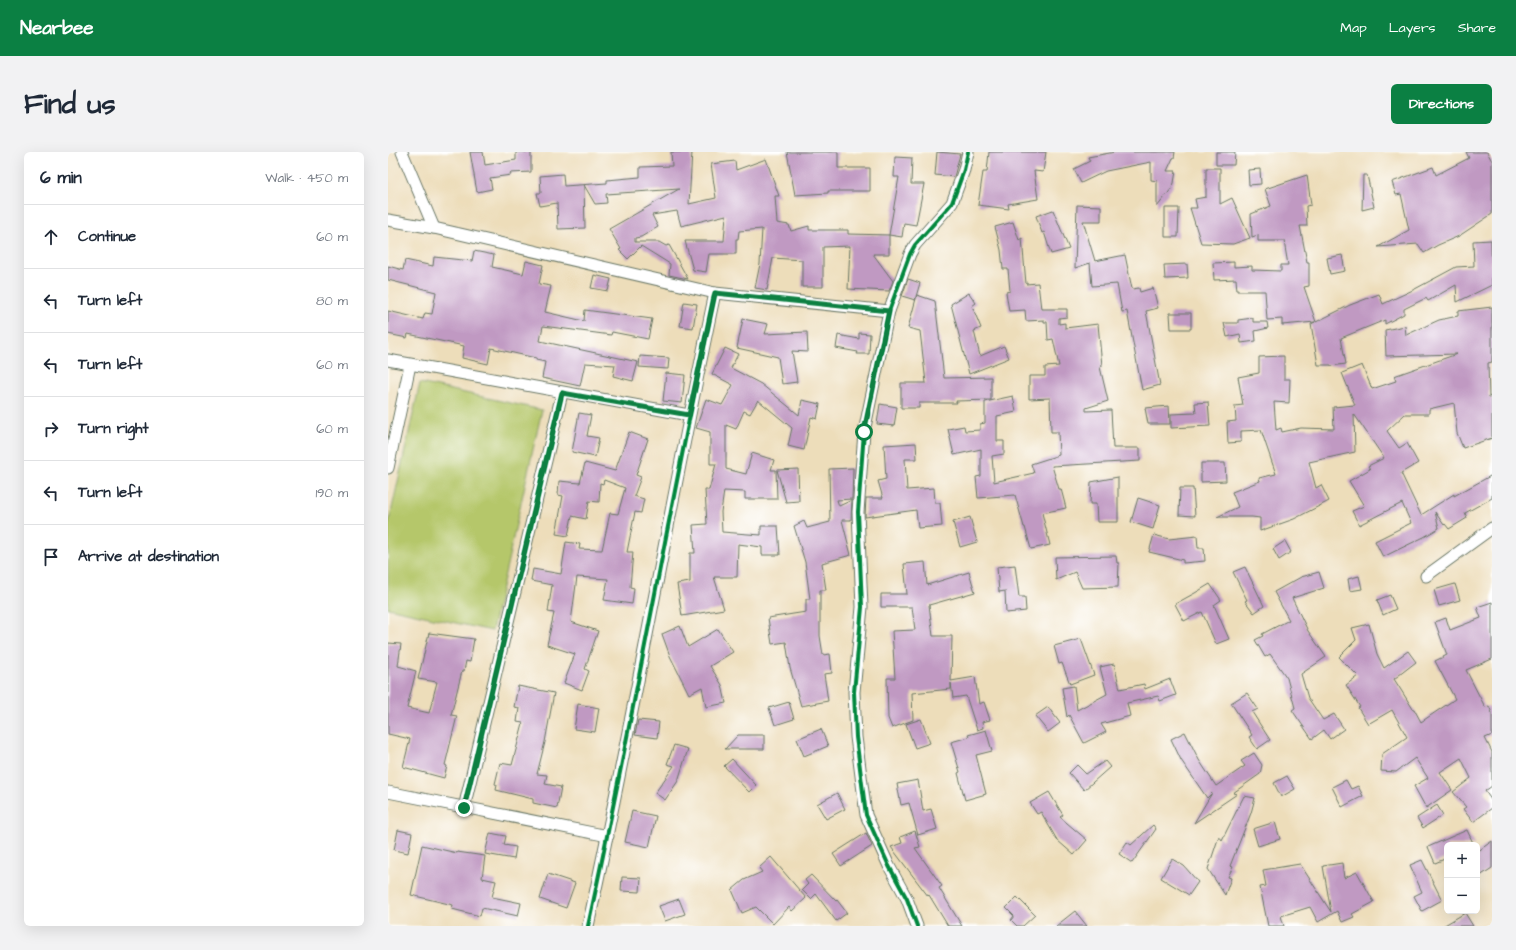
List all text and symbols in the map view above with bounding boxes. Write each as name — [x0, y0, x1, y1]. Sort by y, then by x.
text: Nearbee — [20, 15, 94, 42]
text: Map — [1340, 18, 1367, 38]
text: Layers — [1389, 18, 1436, 38]
text: Share — [1458, 18, 1496, 38]
button: Directions — [1391, 84, 1492, 124]
text: Find us — [24, 85, 115, 124]
text: 6 min — [40, 166, 82, 190]
text: Walk · 450 m — [265, 169, 348, 187]
icon: ahead — [40, 226, 62, 248]
text: Continue — [78, 226, 136, 247]
text: 60 m — [316, 228, 348, 246]
icon: left — [40, 290, 62, 312]
text: Turn left — [78, 290, 142, 311]
text: 80 m — [316, 292, 348, 310]
icon: left — [40, 354, 62, 376]
text: Turn left — [78, 354, 142, 375]
text: 60 m — [316, 356, 348, 374]
icon: right — [40, 418, 62, 440]
text: Turn right — [78, 418, 149, 439]
text: 60 m — [316, 420, 348, 438]
route start — [855, 423, 873, 441]
icon: left — [40, 482, 62, 504]
text: Turn left — [78, 482, 142, 503]
text: 190 m — [315, 484, 348, 502]
icon: arrive — [40, 546, 62, 568]
text: Arrive at destination — [78, 546, 219, 567]
route end — [455, 799, 473, 817]
map controls — [1444, 842, 1480, 914]
button: + — [1444, 842, 1480, 878]
button: − — [1444, 878, 1480, 914]

